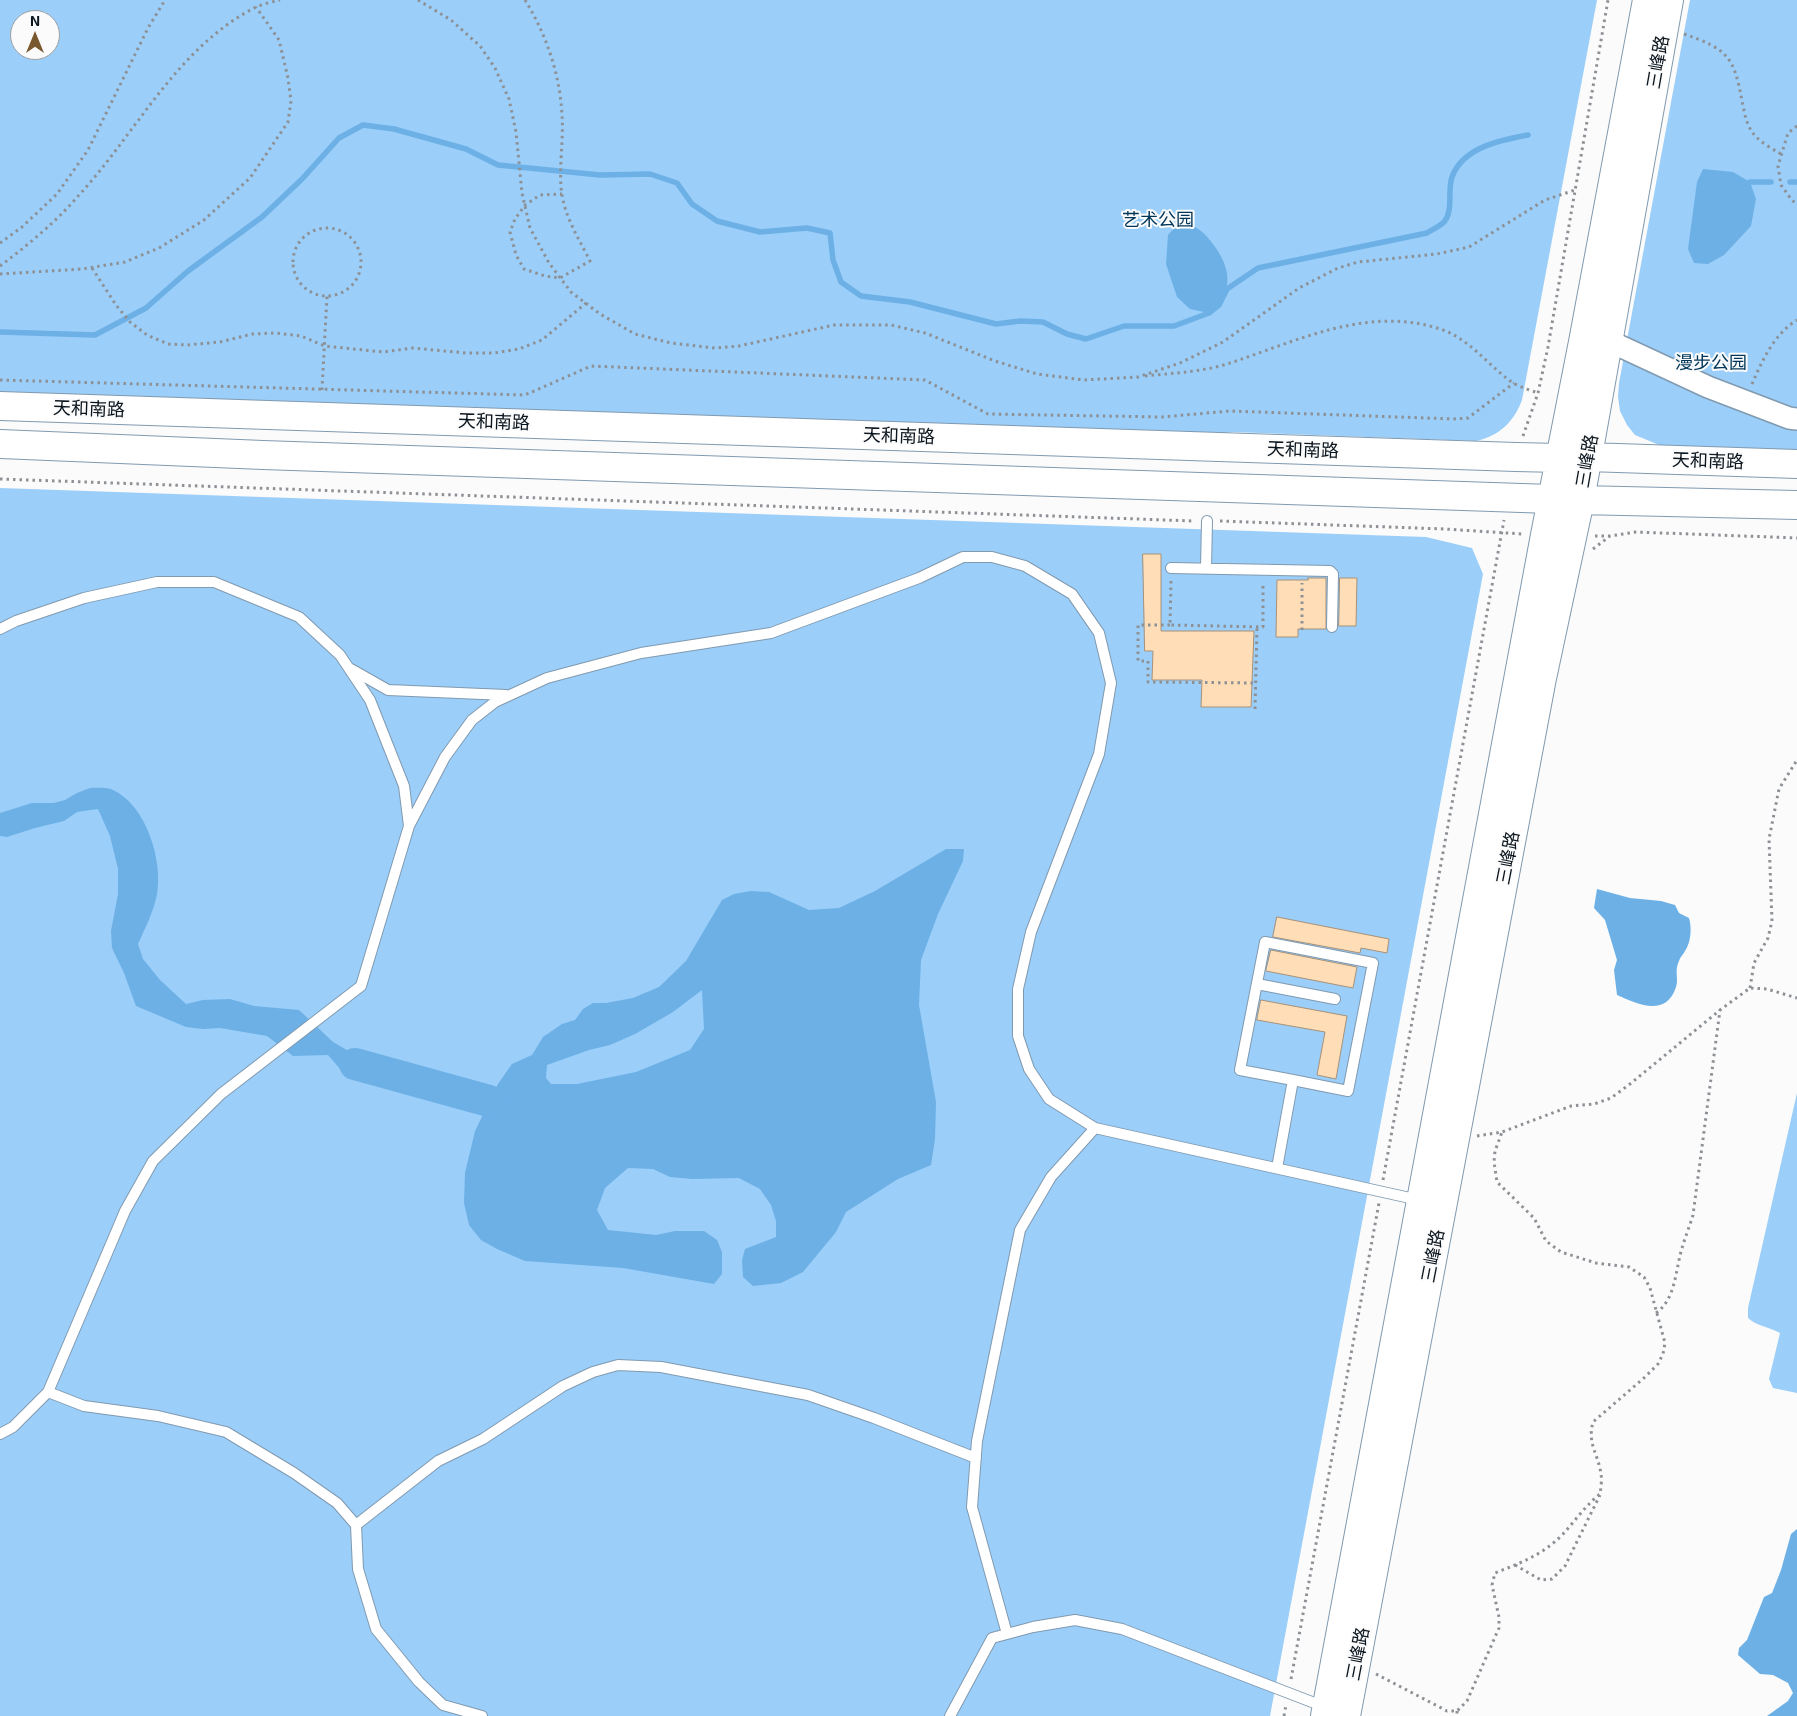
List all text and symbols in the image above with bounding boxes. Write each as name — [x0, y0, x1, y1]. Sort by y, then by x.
north arrow — [10, 10, 60, 60]
text: N — [30, 12, 40, 29]
street label: 三峰路 — [1643, 34, 1673, 90]
park label: 艺术公园 — [1122, 209, 1194, 231]
park label: 漫步公园 — [1675, 352, 1747, 374]
street label: 天和南路 — [53, 397, 125, 421]
street label: 天和南路 — [458, 410, 530, 434]
street label: 天和南路 — [863, 424, 935, 448]
street label: 三峰路 — [1572, 433, 1602, 489]
street label: 天和南路 — [1267, 438, 1339, 462]
street label: 天和南路 — [1672, 449, 1744, 473]
street label: 三峰路 — [1492, 829, 1524, 887]
street label: 三峰路 — [1417, 1227, 1449, 1285]
street label: 三峰路 — [1342, 1625, 1374, 1683]

